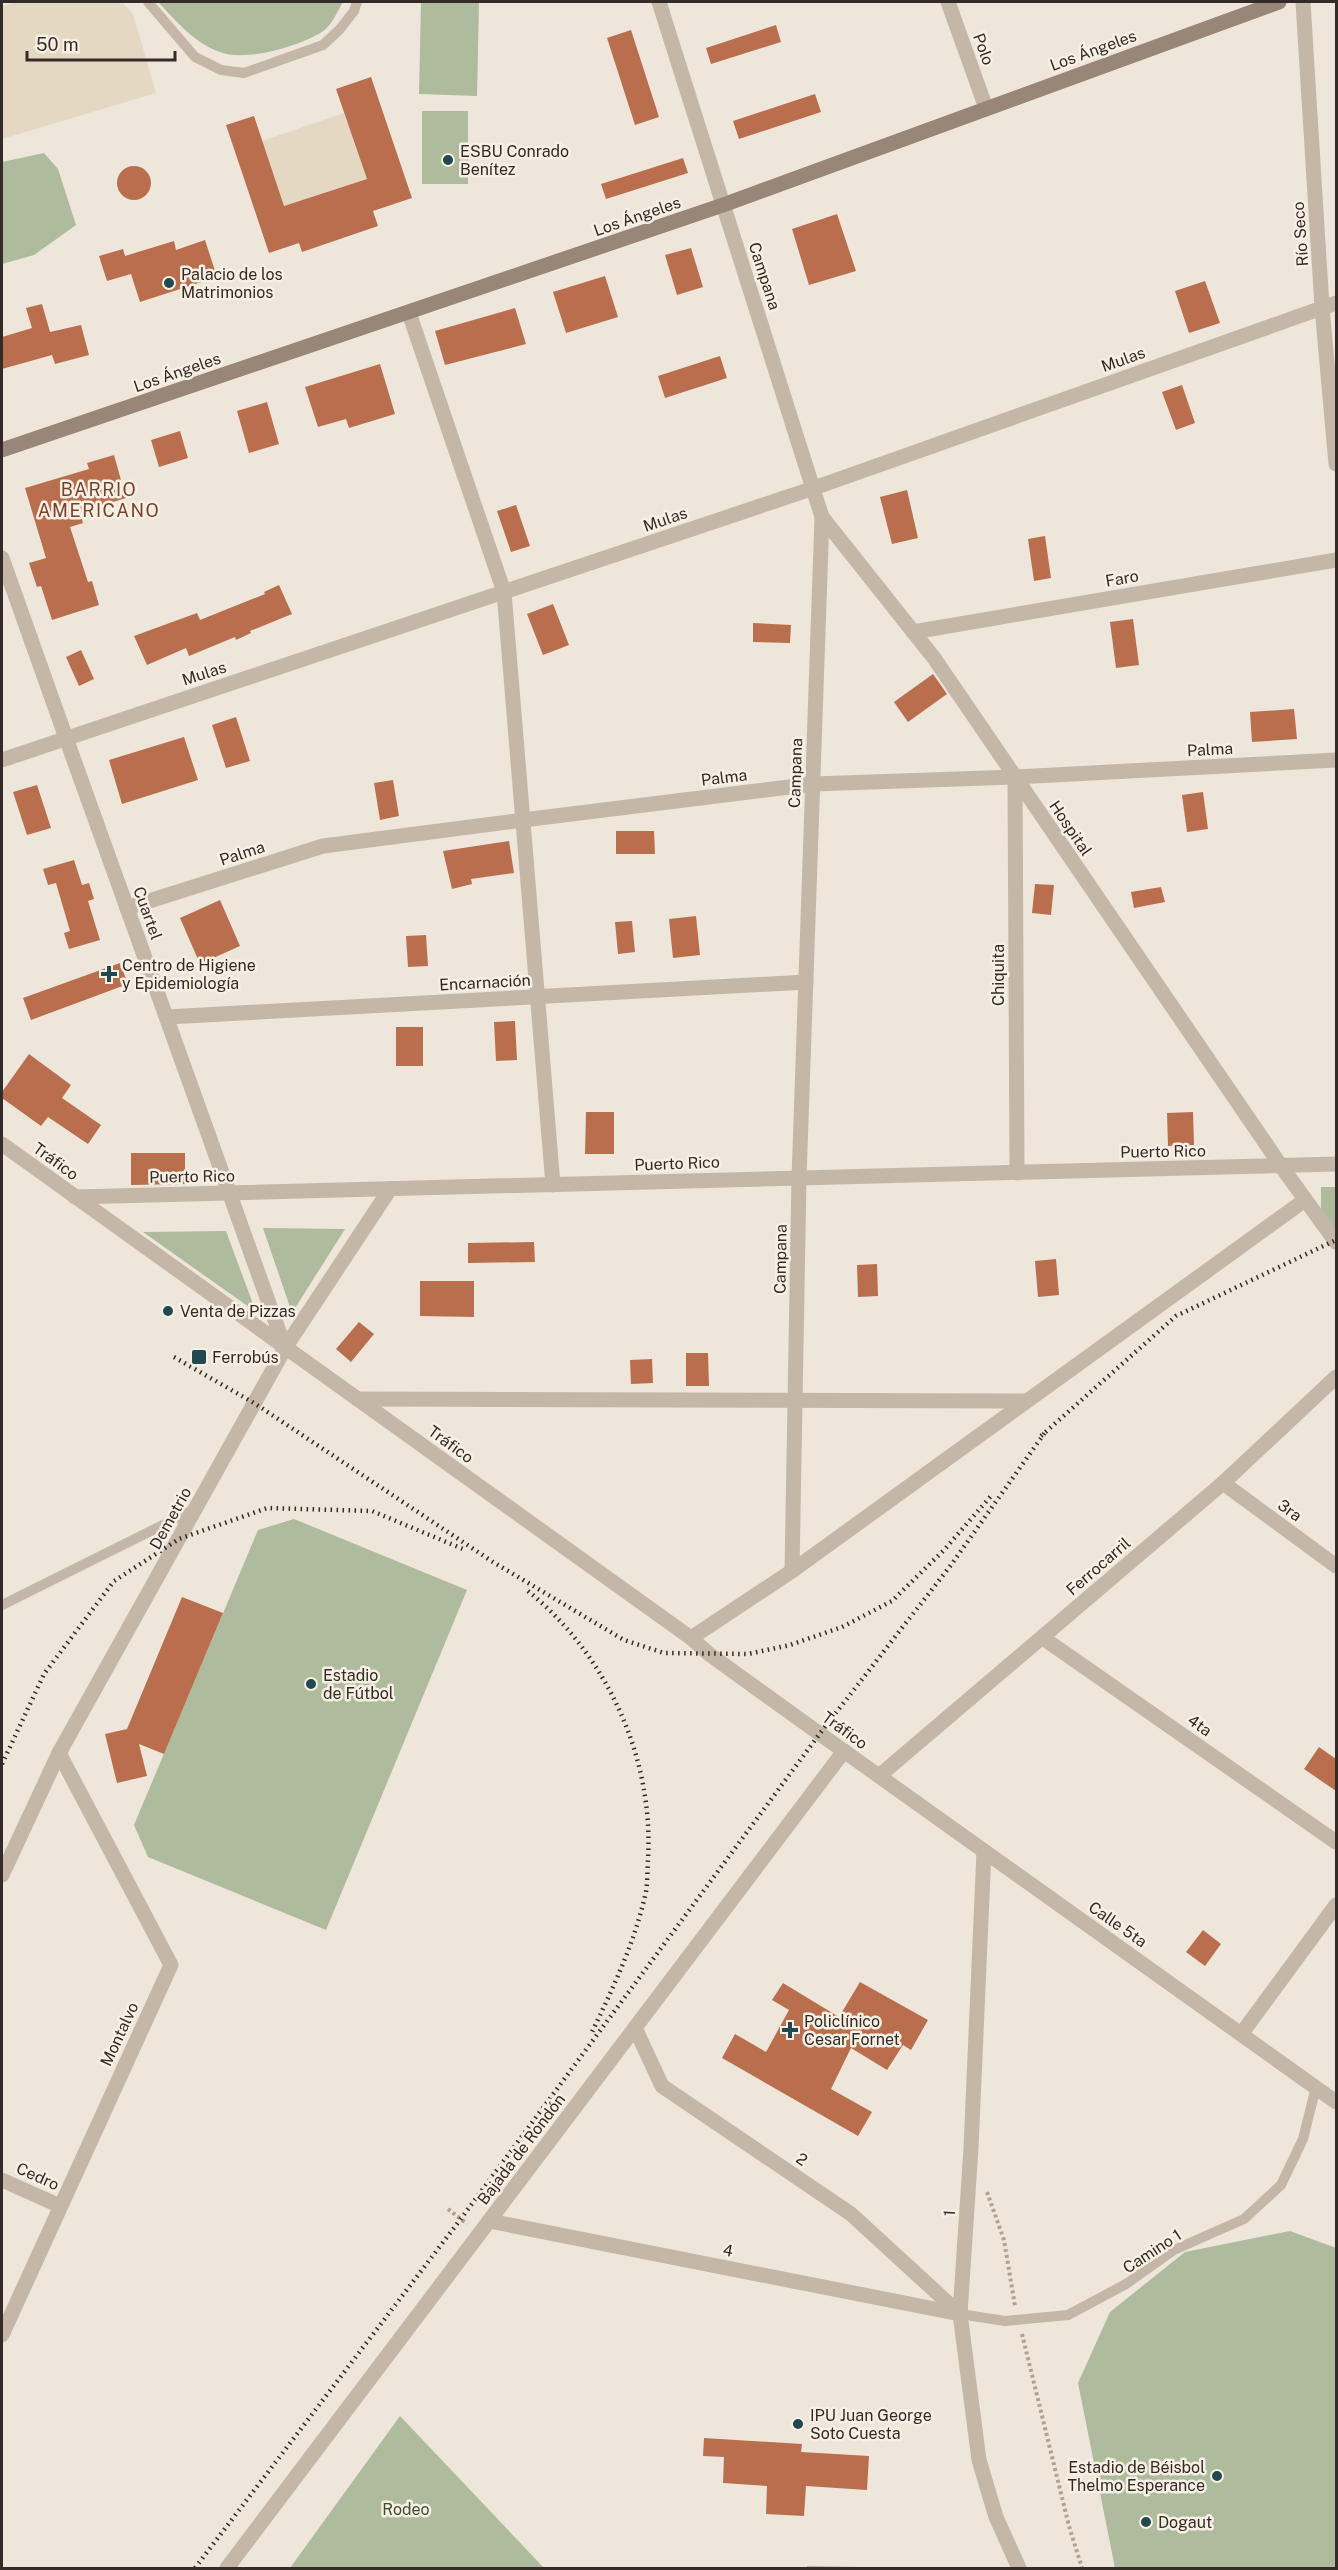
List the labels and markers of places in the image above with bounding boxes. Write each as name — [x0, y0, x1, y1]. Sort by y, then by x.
place label: ESBU Conrado Benítez — [460, 142, 569, 179]
marker: ESBU Conrado Benítez — [441, 153, 455, 167]
place label: Palacio de los Matrimonios — [181, 265, 283, 302]
marker: Palacio de los Matrimonios — [162, 276, 176, 290]
place label: Centro de Higiene y Epidemiología — [122, 956, 256, 993]
marker: Centro de Higiene y Epidemiología — [100, 965, 118, 983]
place label: Venta de Pizzas — [180, 1302, 296, 1321]
marker: Venta de Pizzas — [161, 1304, 175, 1318]
marker: Ferrobús — [190, 1348, 208, 1366]
place label: Ferrobús — [212, 1348, 279, 1367]
place label: Estadio de Fútbol — [323, 1666, 394, 1703]
marker: Estadio de Fútbol — [304, 1677, 318, 1691]
place label: Policlínico Cesar Fornet — [804, 2012, 900, 2049]
marker: Policlínico Cesar Fornet — [781, 2021, 799, 2039]
place label: IPU Juan George Soto Cuesta — [810, 2406, 932, 2443]
marker: IPU Juan George Soto Cuesta — [791, 2417, 805, 2431]
place label: Estadio de Béisbol Thelmo Esperance — [1068, 2458, 1205, 2495]
marker: Estadio de Béisbol Thelmo Esperance — [1210, 2469, 1224, 2483]
place label: Dogaut — [1158, 2513, 1212, 2532]
marker: Dogaut — [1139, 2515, 1153, 2529]

